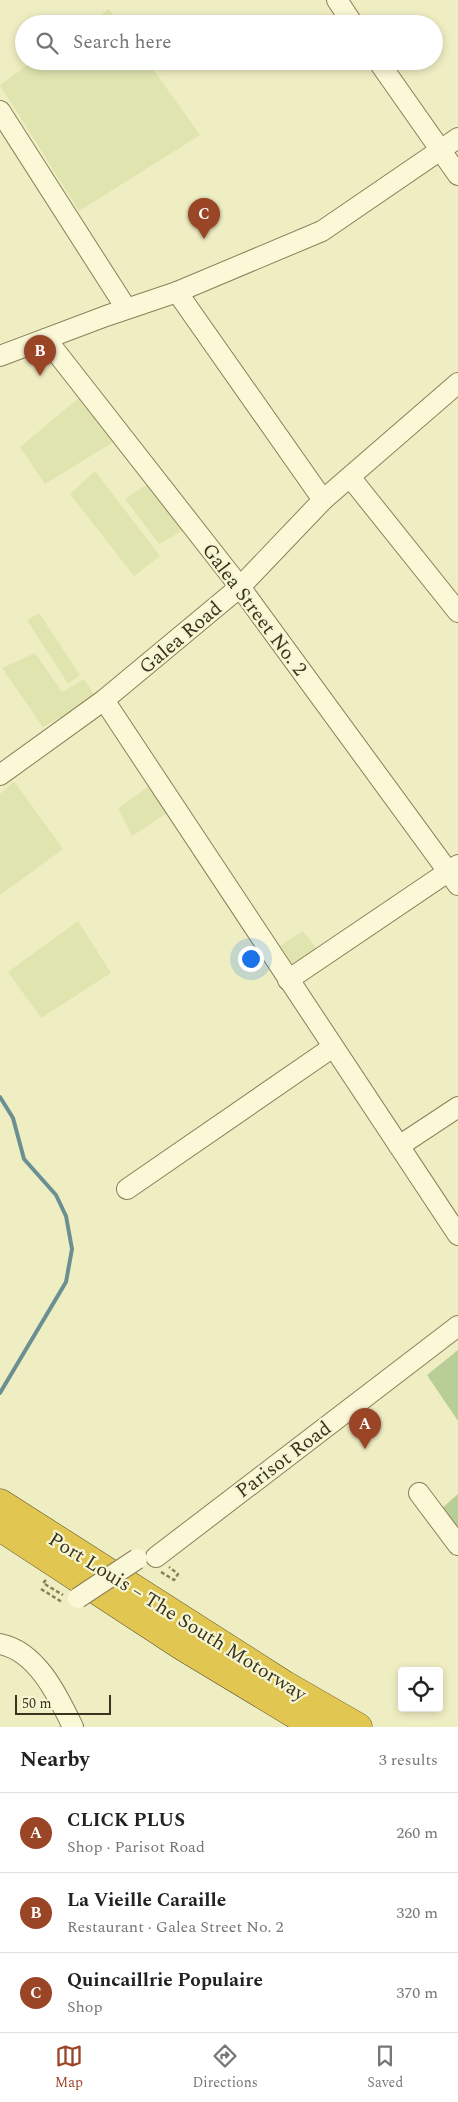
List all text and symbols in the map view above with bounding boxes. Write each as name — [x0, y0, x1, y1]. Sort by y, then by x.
search box — [15, 15, 443, 70]
text: Search here — [73, 28, 172, 57]
icon: search — [33, 29, 61, 57]
pin: C — [188, 198, 220, 239]
pin: B — [24, 335, 56, 376]
street label: Galea Street No. 2 — [194, 537, 314, 682]
street label: Galea Road — [132, 594, 229, 682]
your location — [238, 946, 264, 972]
pin: A — [349, 1408, 381, 1449]
street label: Parisot Road — [229, 1414, 338, 1506]
street label: Port Louis – The South Motorway — [43, 1525, 314, 1710]
map controls — [398, 1667, 443, 1712]
button: locate — [398, 1667, 443, 1712]
scale bar — [15, 1692, 111, 1715]
text: 50 m — [22, 1693, 52, 1714]
text: Nearby — [20, 1744, 90, 1776]
text: 3 results — [379, 1748, 438, 1772]
text: CLICK PLUS — [67, 1806, 185, 1835]
text: A — [30, 1821, 42, 1845]
text: 260 m — [396, 1821, 438, 1845]
text: Shop · Parisot Road — [67, 1835, 205, 1859]
text: La Vieille Caraille — [67, 1886, 226, 1915]
text: B — [30, 1901, 42, 1925]
text: 320 m — [396, 1901, 438, 1925]
text: Restaurant · Galea Street No. 2 — [67, 1915, 283, 1939]
text: Quincaillrie Populaire — [67, 1966, 263, 1995]
text: C — [30, 1981, 42, 2005]
text: 370 m — [396, 1981, 438, 2005]
text: Shop — [67, 1995, 103, 2019]
tab: Map — [55, 2042, 83, 2093]
tab: Directions — [192, 2042, 258, 2093]
tab: Saved — [367, 2042, 403, 2093]

